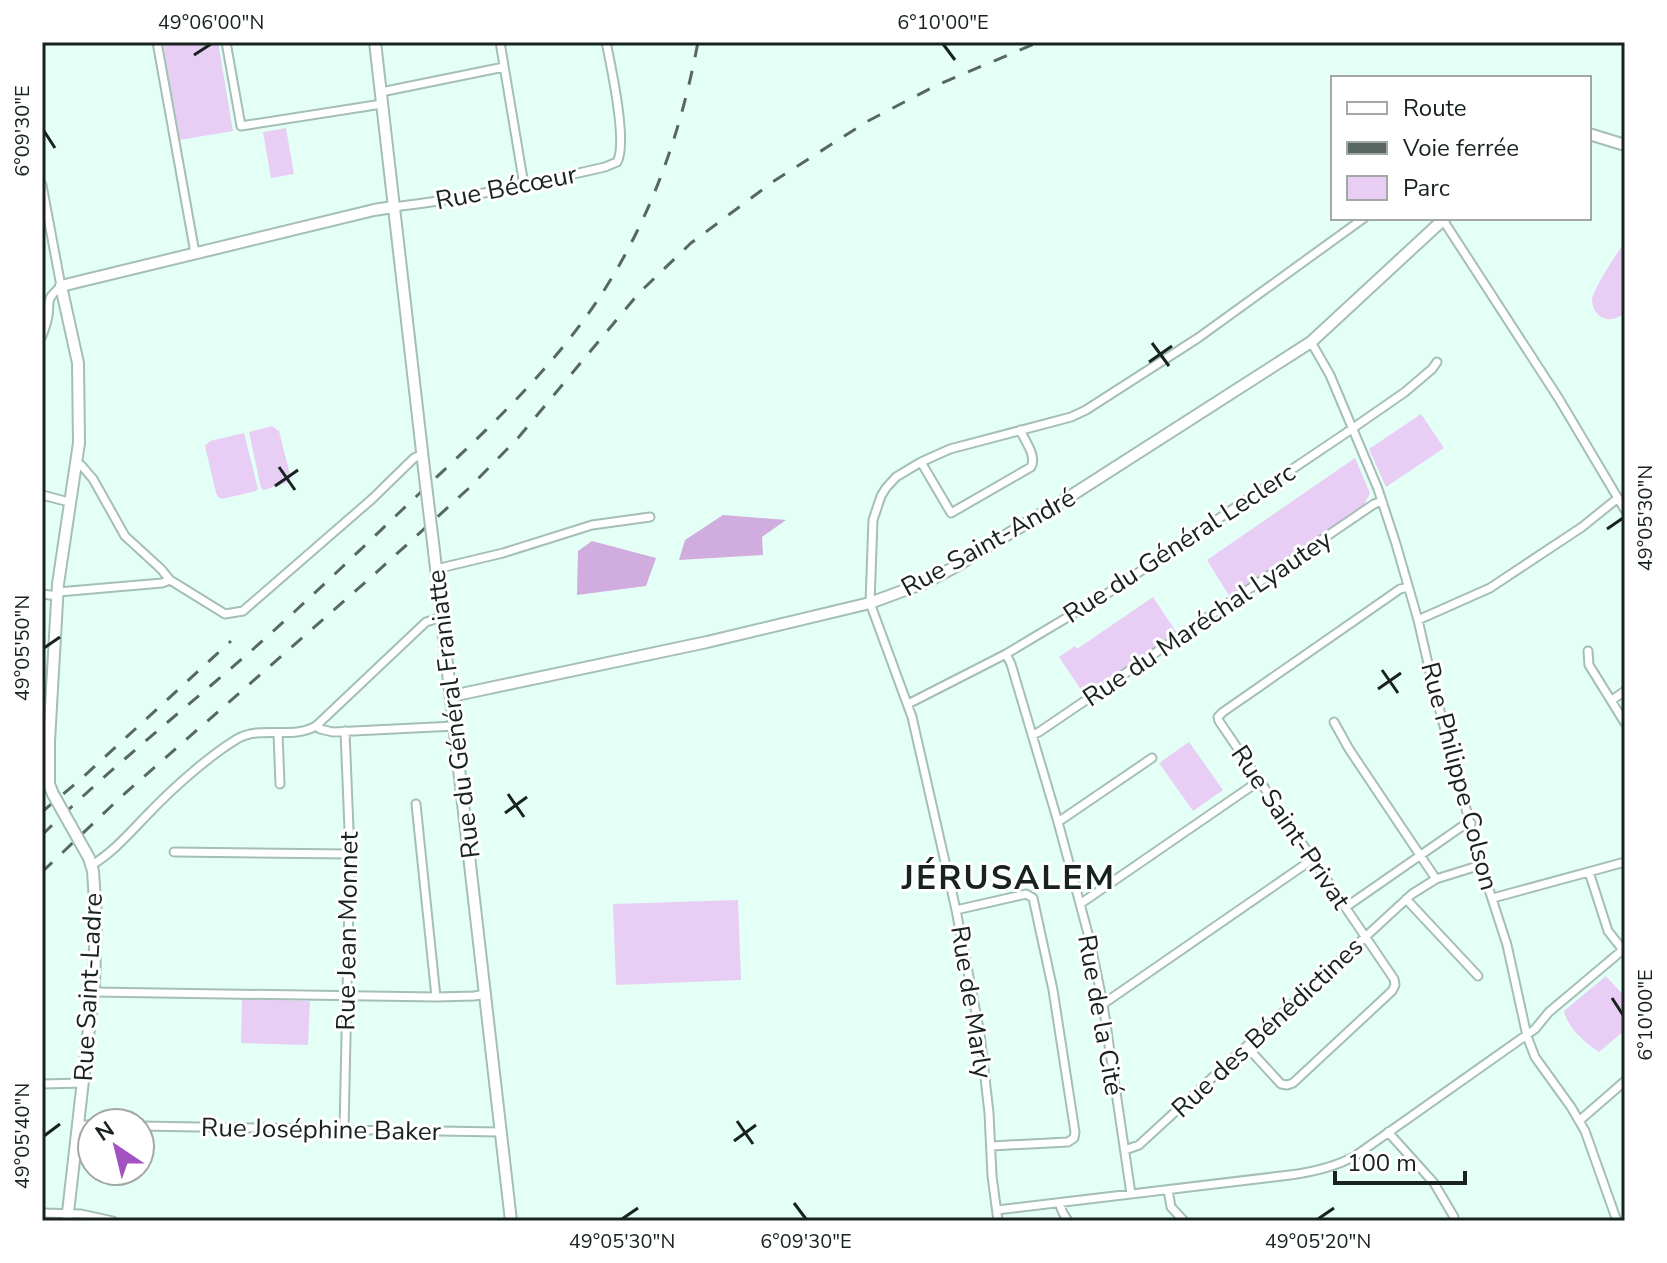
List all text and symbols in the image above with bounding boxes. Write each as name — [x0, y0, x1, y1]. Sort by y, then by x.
text: 49°06'00"N — [158, 9, 264, 36]
text: 6°10'00"E — [897, 9, 989, 36]
legend — [1331, 76, 1591, 220]
text: 6°09'30"E — [9, 85, 36, 177]
text: Route — [1403, 92, 1467, 124]
text: Voie ferrée — [1402, 132, 1519, 164]
street label: Rue Bécœur — [432, 157, 580, 218]
text: Parc — [1403, 172, 1450, 204]
street label: Rue du Général Leclerc — [1057, 455, 1302, 632]
text: 49°05'30"N — [1632, 465, 1659, 571]
street label: Rue Saint-André — [895, 480, 1082, 605]
street label: Rue du Maréchal Lyautey — [1076, 522, 1339, 715]
street label: Rue du Général Franiatte — [418, 568, 489, 860]
text: 49°05'50"N — [9, 595, 36, 701]
street label: Rue Philippe Colson — [1412, 658, 1507, 894]
street label: Rue Saint-Privat — [1223, 739, 1359, 917]
street label: Rue Jean Monnet — [328, 830, 367, 1031]
district label: JÉRUSALEM — [901, 855, 1116, 901]
street label: Rue Saint-Ladre — [66, 892, 111, 1082]
street label: Rue de Marly — [942, 923, 1001, 1082]
street label: Rue des Bénédictines — [1164, 929, 1371, 1125]
street label: Rue de la Cité — [1069, 932, 1132, 1098]
text: 6°10'00"E — [1632, 969, 1659, 1061]
text: 49°05'40"N — [9, 1083, 36, 1189]
north arrow — [76, 1107, 156, 1187]
street label: Rue Joséphine Baker — [201, 1110, 442, 1149]
text: N — [90, 1114, 120, 1148]
scale bar — [1335, 1135, 1465, 1185]
text: 100 m — [1347, 1147, 1417, 1179]
text: 49°05'30"N — [569, 1228, 675, 1255]
text: 6°09'30"E — [760, 1228, 852, 1255]
text: 49°05'20"N — [1265, 1228, 1371, 1255]

